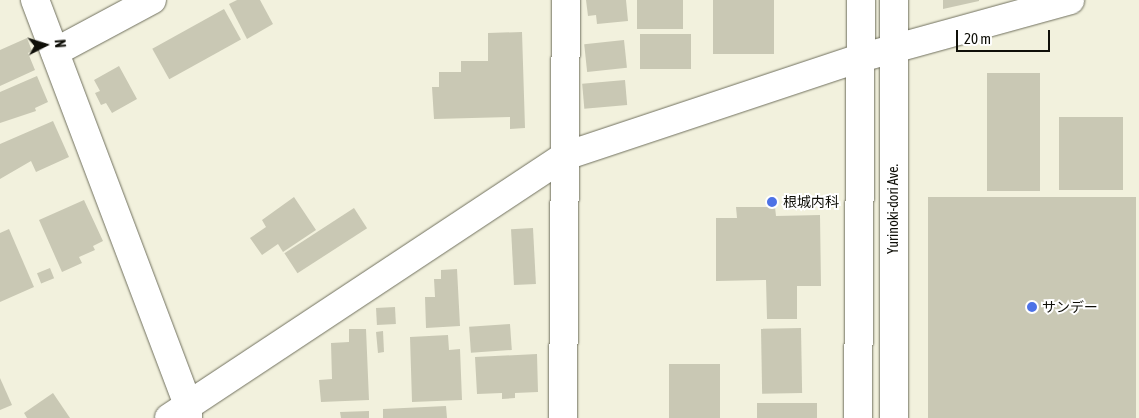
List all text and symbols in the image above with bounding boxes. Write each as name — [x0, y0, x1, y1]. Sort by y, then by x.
north arrow — [20, 20, 70, 70]
scale bar — [959, 20, 1053, 52]
text: 20 m — [964, 30, 991, 47]
text: N — [52, 39, 68, 48]
street label: Yurinoki-dori Ave. — [885, 164, 901, 254]
place label: 根城内科 — [783, 194, 839, 210]
marker: 根城内科 — [765, 195, 779, 209]
place label: サンデー — [1042, 299, 1098, 315]
marker: サンデー — [1026, 301, 1038, 313]

